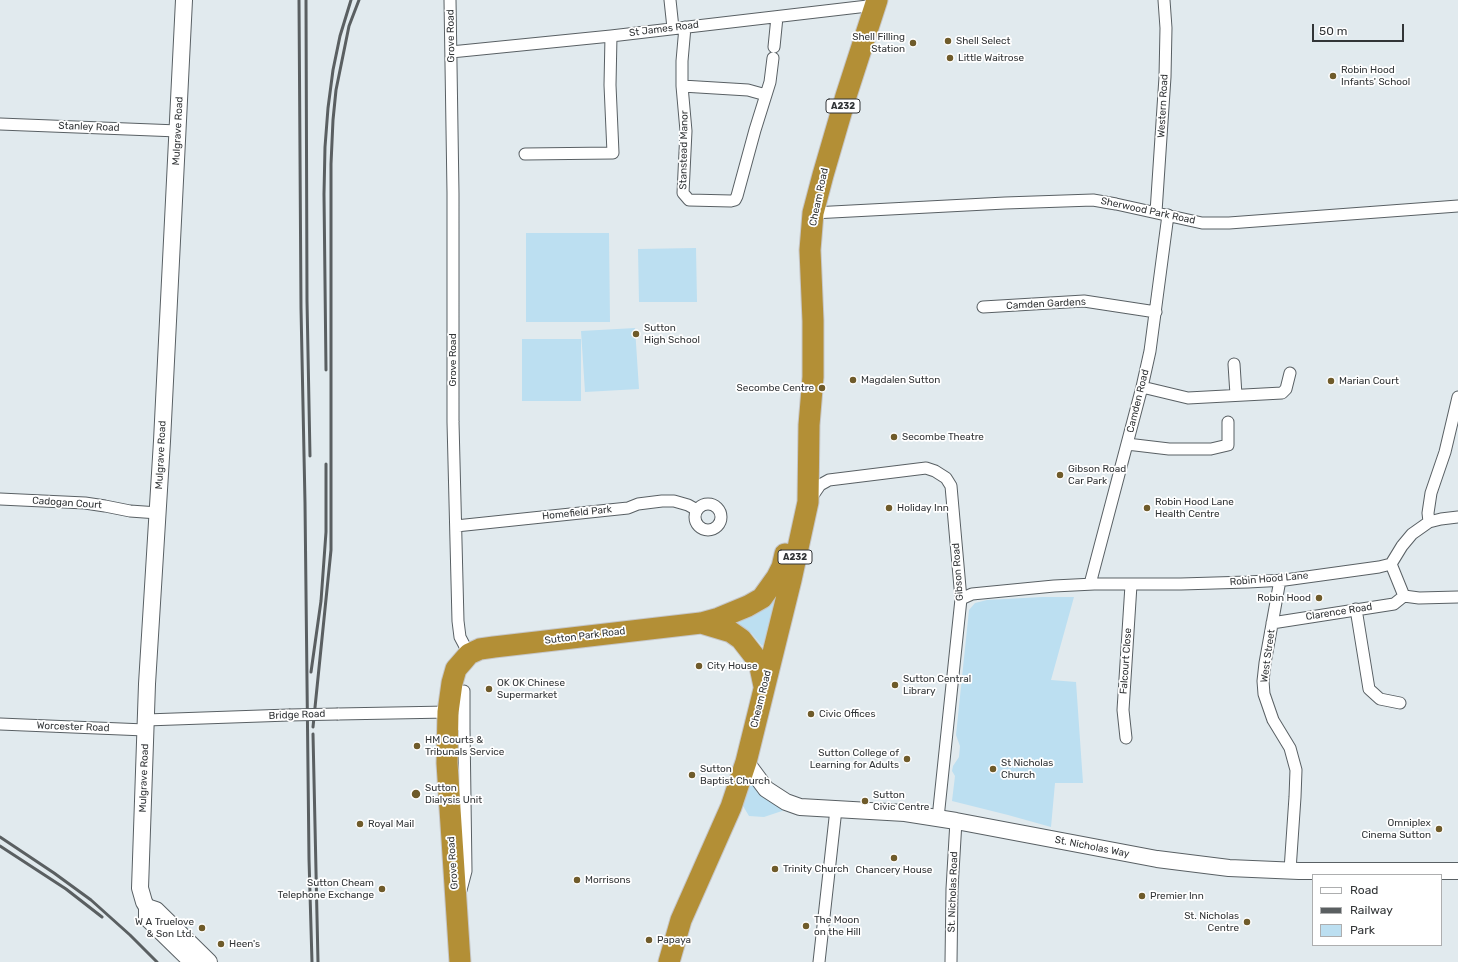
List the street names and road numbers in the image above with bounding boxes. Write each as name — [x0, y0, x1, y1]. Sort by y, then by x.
street label: Grove Road — [445, 9, 457, 63]
street label: St James Road — [628, 19, 700, 39]
street label: Western Road — [1155, 74, 1171, 138]
street label: Mulgrave Road — [170, 96, 186, 166]
road number: A232 — [826, 99, 860, 113]
street label: Stanstead Manor — [677, 110, 691, 190]
street label: Stanley Road — [58, 120, 120, 134]
street label: Cheam Road — [807, 167, 831, 227]
street label: Sherwood Park Road — [1100, 195, 1196, 227]
street label: Camden Gardens — [1006, 296, 1086, 312]
street label: Grove Road — [447, 333, 459, 387]
street label: Camden Road — [1124, 368, 1152, 434]
street label: Mulgrave Road — [153, 420, 169, 490]
street label: Cadogan Court — [32, 495, 102, 511]
street label: Homefield Park — [542, 503, 612, 523]
street label: Gibson Road — [950, 543, 966, 601]
road number: A232 — [778, 550, 812, 564]
street label: Robin Hood Lane — [1229, 570, 1309, 588]
street label: Clarence Road — [1305, 601, 1373, 623]
street label: Sutton Park Road — [544, 625, 626, 647]
street label: Falcourt Close — [1118, 627, 1134, 695]
street label: West Street — [1258, 629, 1278, 683]
street label: Cheam Road — [748, 669, 774, 729]
street label: Bridge Road — [269, 708, 325, 722]
street label: Worcester Road — [36, 720, 110, 734]
street label: Mulgrave Road — [137, 744, 151, 812]
street label: St. Nicholas Way — [1054, 834, 1130, 860]
street label: Grove Road — [445, 836, 461, 890]
street label: St. Nicholas Road — [946, 851, 960, 933]

